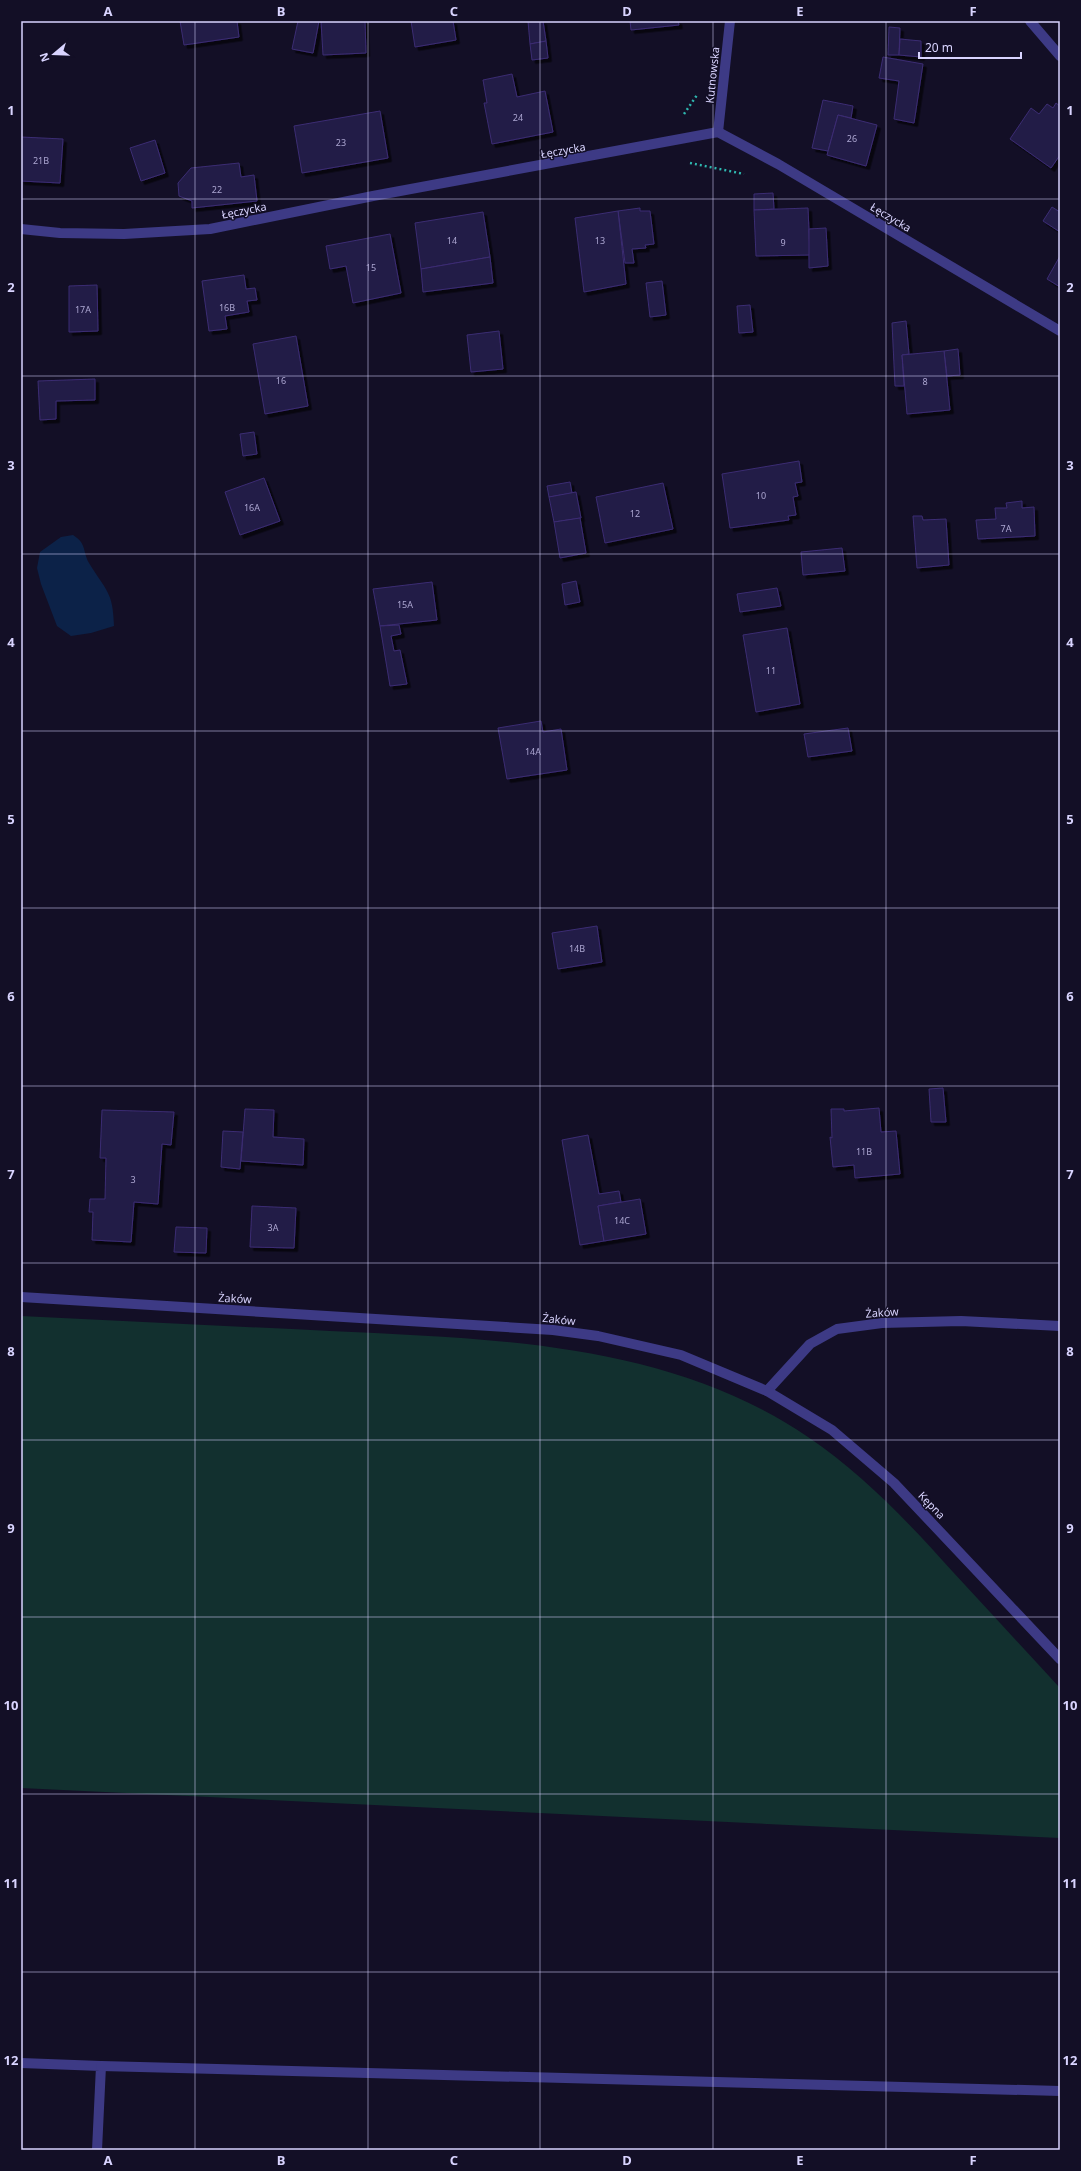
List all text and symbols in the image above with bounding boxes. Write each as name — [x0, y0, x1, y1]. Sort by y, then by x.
text: A — [104, 2, 113, 20]
text: B — [277, 2, 285, 20]
text: C — [450, 2, 458, 20]
text: D — [622, 2, 632, 20]
text: E — [796, 2, 804, 20]
text: F — [969, 2, 977, 20]
north arrow — [34, 34, 74, 74]
scale bar — [919, 34, 1021, 60]
text: 20 m — [925, 39, 953, 56]
street label: Kutnowska — [702, 46, 722, 104]
text: N — [36, 51, 53, 64]
text: 1 — [7, 101, 15, 119]
text: 1 — [1066, 101, 1074, 119]
house number: 24 — [513, 111, 523, 124]
house number: 26 — [847, 132, 857, 145]
house number: 23 — [336, 136, 346, 149]
street label: Łęczycka — [539, 139, 587, 161]
house number: 21B — [33, 154, 49, 167]
house number: 22 — [212, 183, 222, 196]
street label: Łęczycka — [220, 198, 268, 222]
street label: Łęczycka — [868, 199, 914, 235]
house number: 14 — [447, 234, 457, 247]
house number: 13 — [595, 234, 605, 247]
house number: 9 — [780, 236, 786, 249]
house number: 15 — [366, 261, 376, 274]
text: 2 — [7, 278, 15, 296]
text: 2 — [1066, 278, 1074, 296]
house number: 16B — [219, 301, 235, 314]
house number: 17A — [75, 303, 91, 316]
house number: 16 — [276, 374, 286, 387]
house number: 8 — [922, 375, 928, 388]
text: 3 — [7, 456, 15, 474]
text: 3 — [1066, 456, 1074, 474]
house number: 10 — [756, 489, 766, 502]
house number: 16A — [244, 501, 260, 514]
house number: 12 — [630, 507, 640, 520]
house number: 7A — [1001, 522, 1012, 535]
house number: 15A — [397, 598, 413, 611]
text: 4 — [7, 633, 15, 651]
text: 4 — [1066, 633, 1074, 651]
house number: 11 — [766, 664, 776, 677]
house number: 14A — [525, 745, 541, 758]
text: 5 — [7, 810, 15, 828]
text: 5 — [1066, 810, 1074, 828]
house number: 14B — [569, 942, 585, 955]
text: 6 — [7, 987, 15, 1005]
text: 6 — [1066, 987, 1074, 1005]
house number: 11B — [856, 1145, 872, 1158]
text: 7 — [7, 1165, 15, 1183]
text: 7 — [1066, 1165, 1074, 1183]
house number: 3 — [130, 1173, 136, 1186]
house number: 14C — [614, 1214, 630, 1227]
house number: 3A — [268, 1221, 279, 1234]
street label: Żaków — [218, 1290, 252, 1306]
street label: Żaków — [865, 1303, 900, 1321]
street label: Żaków — [542, 1310, 577, 1328]
text: 8 — [7, 1342, 15, 1360]
text: 8 — [1066, 1342, 1074, 1360]
street label: Kępna — [915, 1488, 949, 1522]
text: 9 — [7, 1519, 15, 1537]
text: 9 — [1066, 1519, 1074, 1537]
text: 10 — [4, 1696, 18, 1714]
text: 10 — [1063, 1696, 1077, 1714]
text: 11 — [4, 1874, 18, 1892]
text: 11 — [1063, 1874, 1077, 1892]
text: 12 — [4, 2051, 18, 2069]
text: 12 — [1063, 2051, 1077, 2069]
text: A — [104, 2151, 113, 2169]
text: B — [277, 2151, 285, 2169]
text: C — [450, 2151, 458, 2169]
text: D — [622, 2151, 632, 2169]
text: E — [796, 2151, 804, 2169]
text: F — [969, 2151, 977, 2169]

